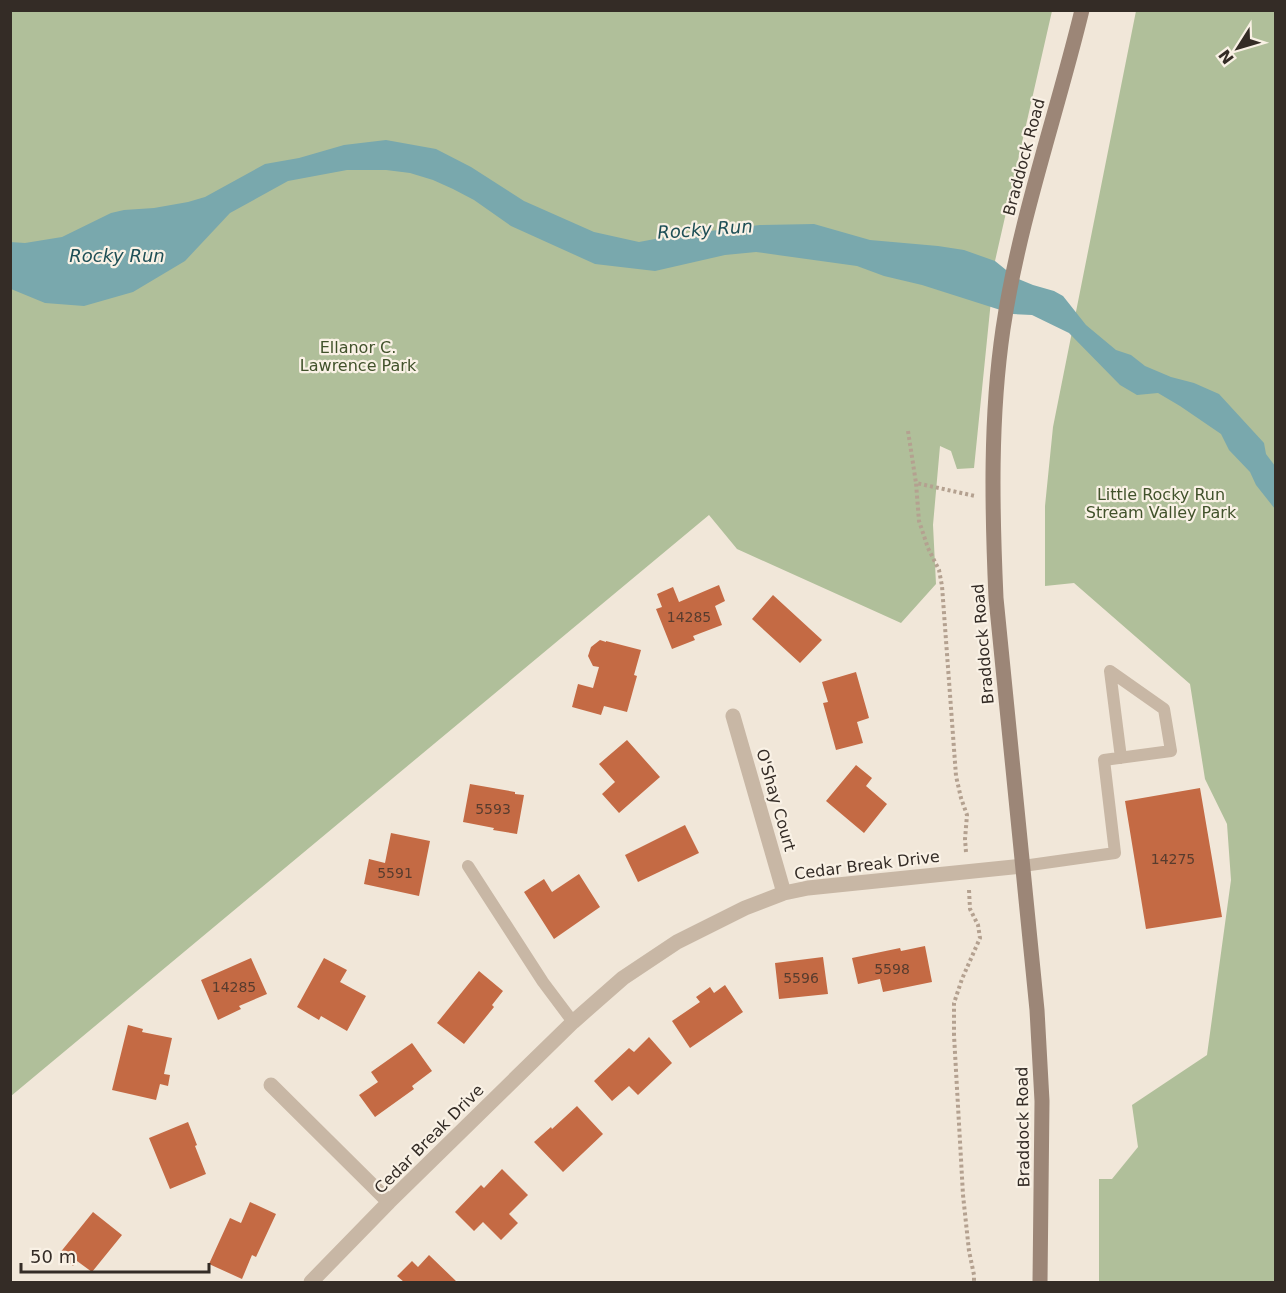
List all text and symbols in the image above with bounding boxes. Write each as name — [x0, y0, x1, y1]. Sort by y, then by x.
north arrow — [1208, 18, 1268, 78]
text: N — [1215, 46, 1238, 68]
street label: Braddock Road — [999, 96, 1049, 218]
water label: Rocky Run — [657, 215, 753, 243]
water label: Rocky Run — [69, 245, 165, 266]
park label: Ellanor C. Lawrence Park — [300, 338, 417, 375]
park label: Little Rocky Run Stream Valley Park — [1086, 485, 1237, 522]
street label: Braddock Road — [968, 583, 998, 705]
house number: 14285 — [667, 609, 711, 625]
street label: O'Shay Court — [752, 747, 800, 853]
house number: 5593 — [475, 801, 511, 817]
street label: Cedar Break Drive — [793, 847, 941, 883]
house number: 14275 — [1151, 851, 1195, 867]
house number: 5591 — [377, 865, 413, 881]
house number: 5598 — [874, 961, 910, 977]
house number: 5596 — [783, 970, 819, 986]
house number: 14285 — [212, 979, 256, 995]
street label: Braddock Road — [1012, 1066, 1034, 1188]
street label: Cedar Break Drive — [370, 1080, 488, 1198]
scale bar — [21, 1236, 208, 1274]
text: 50 m — [30, 1246, 76, 1267]

